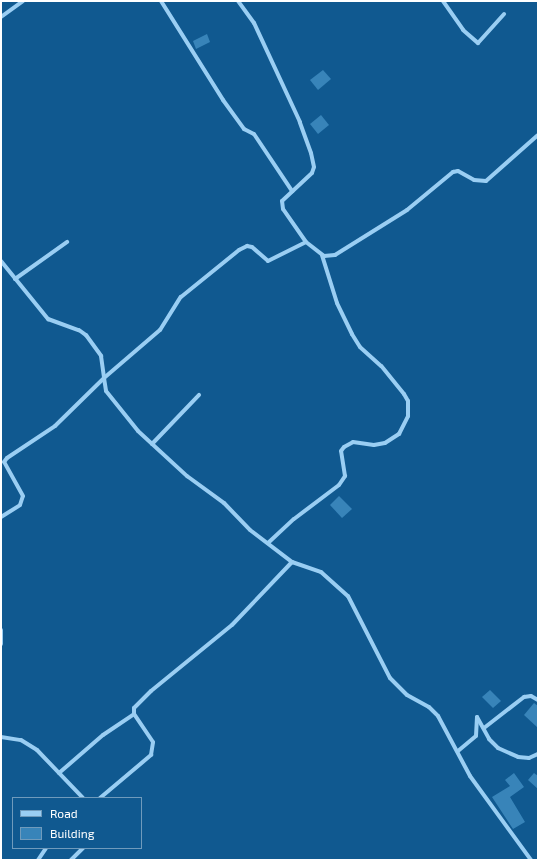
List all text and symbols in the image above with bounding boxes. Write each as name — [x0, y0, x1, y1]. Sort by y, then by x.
legend — [12, 797, 142, 849]
text: Road — [50, 806, 78, 820]
text: Building — [50, 826, 94, 840]

